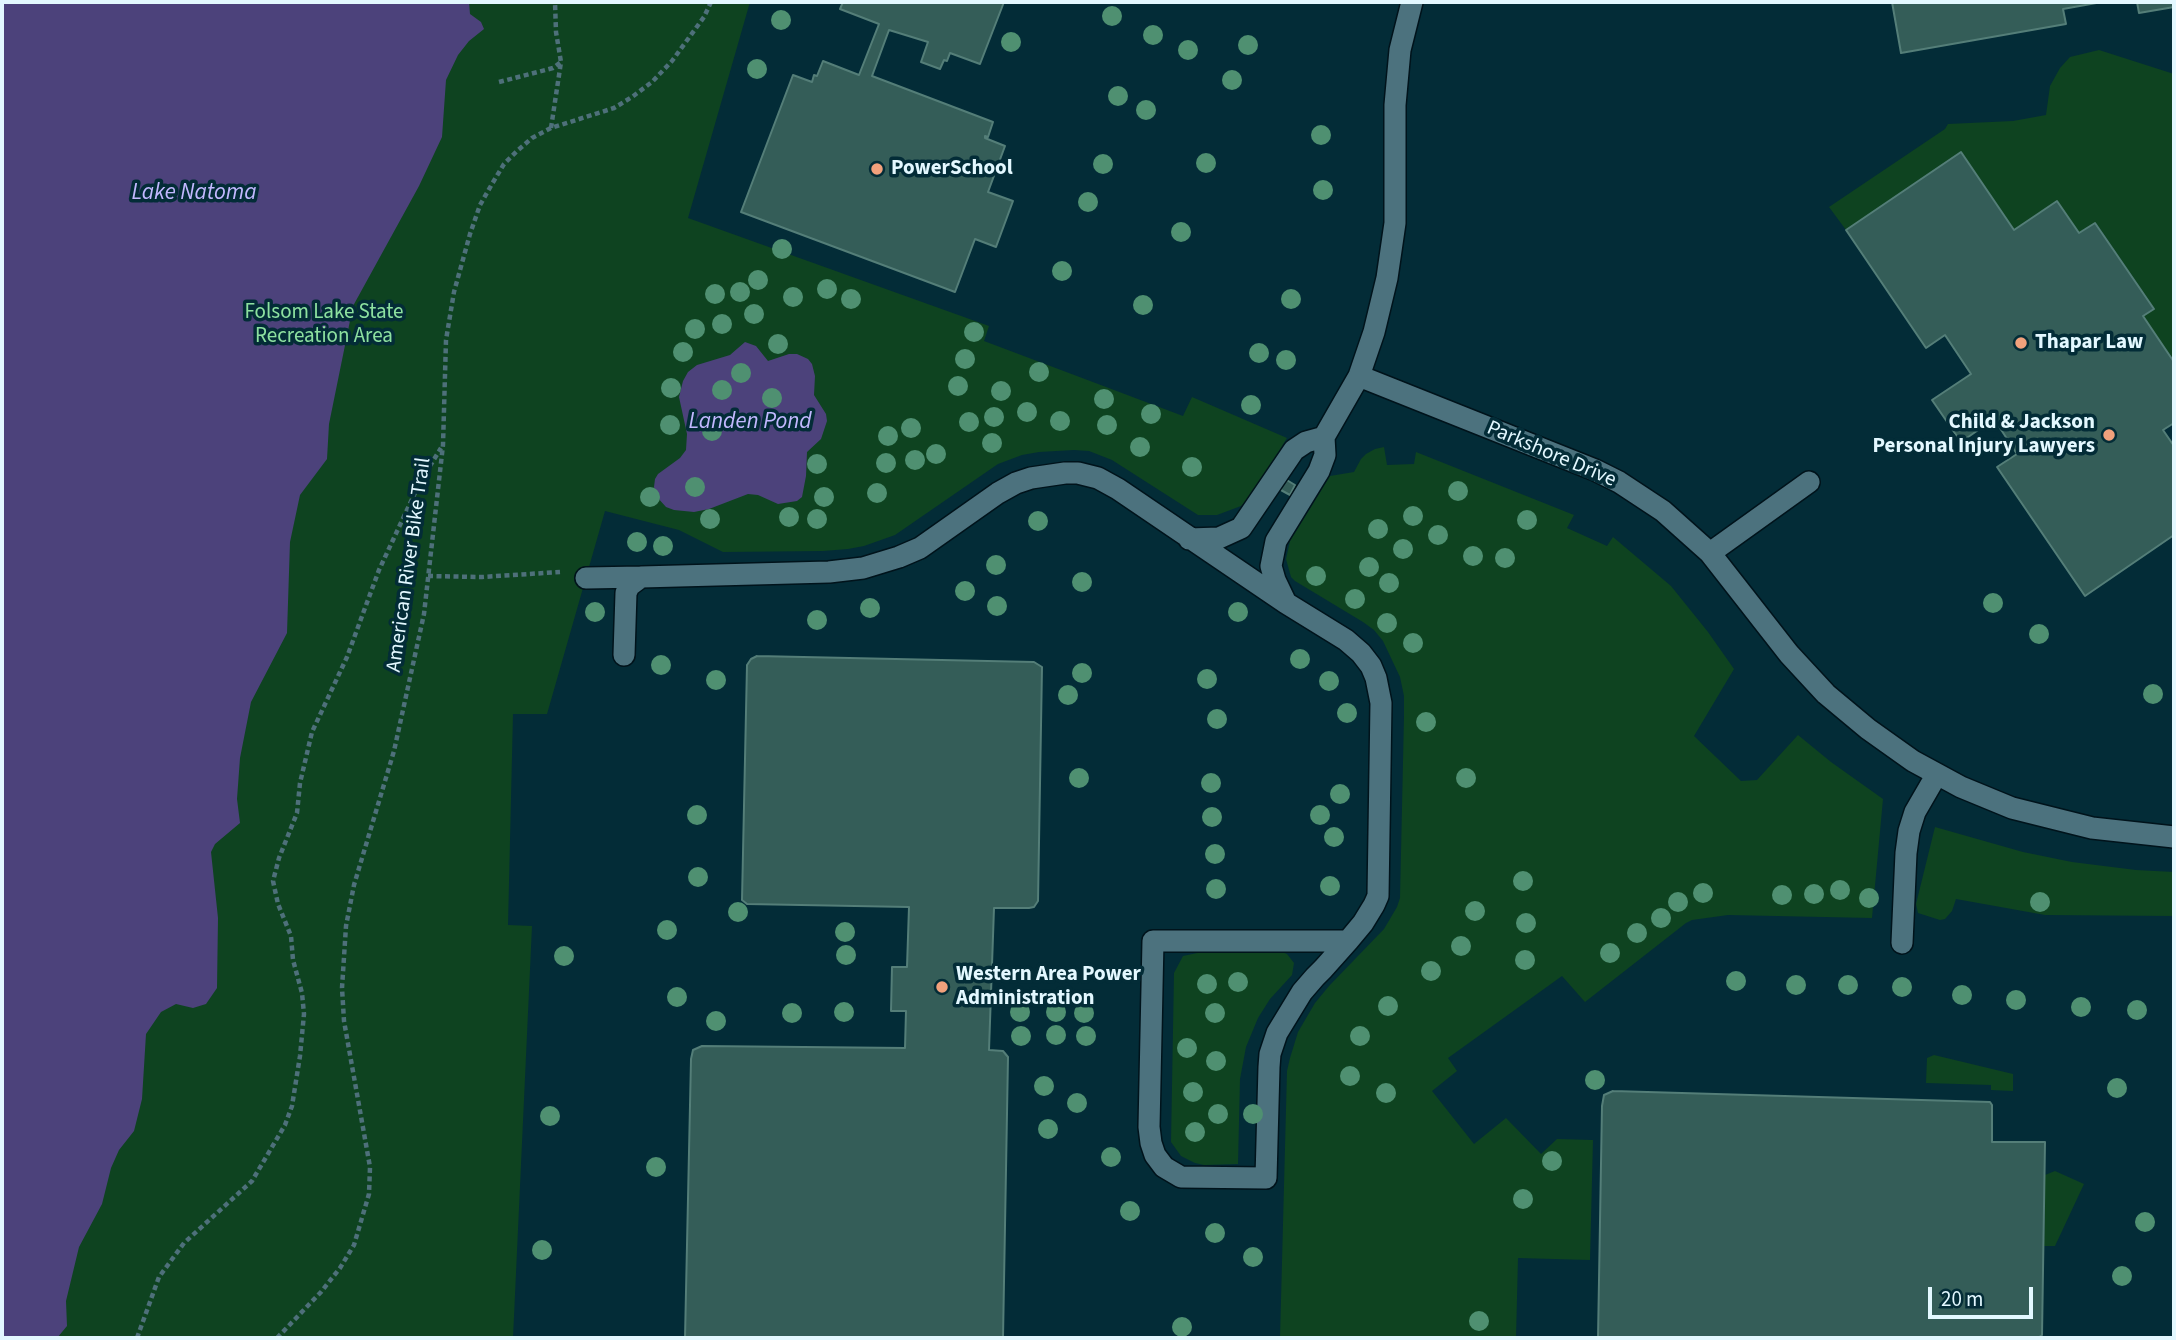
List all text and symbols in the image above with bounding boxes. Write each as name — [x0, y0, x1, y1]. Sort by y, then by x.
place label: PowerSchool — [891, 156, 1013, 182]
marker: PowerSchool — [869, 161, 885, 177]
water label: Lake Natoma — [131, 180, 257, 208]
park label: Folsom Lake State Recreation Area — [245, 300, 403, 350]
place label: Thapar Law — [2035, 330, 2143, 356]
marker: Thapar Law — [2013, 335, 2029, 351]
water label: Landen Pond — [688, 409, 812, 437]
place label: Child & Jackson Personal Injury Lawyers — [1872, 410, 2095, 460]
street label: Parkshore Drive — [1483, 416, 1619, 494]
marker: Child & Jackson Personal Injury Lawyers — [2101, 427, 2117, 443]
street label: American River Bike Trail — [382, 456, 438, 674]
place label: Western Area Power Administration — [956, 962, 1141, 1012]
marker: Western Area Power Administration — [934, 979, 950, 995]
scale bar — [1931, 1274, 2036, 1318]
text: 20 m — [1941, 1284, 1983, 1314]

